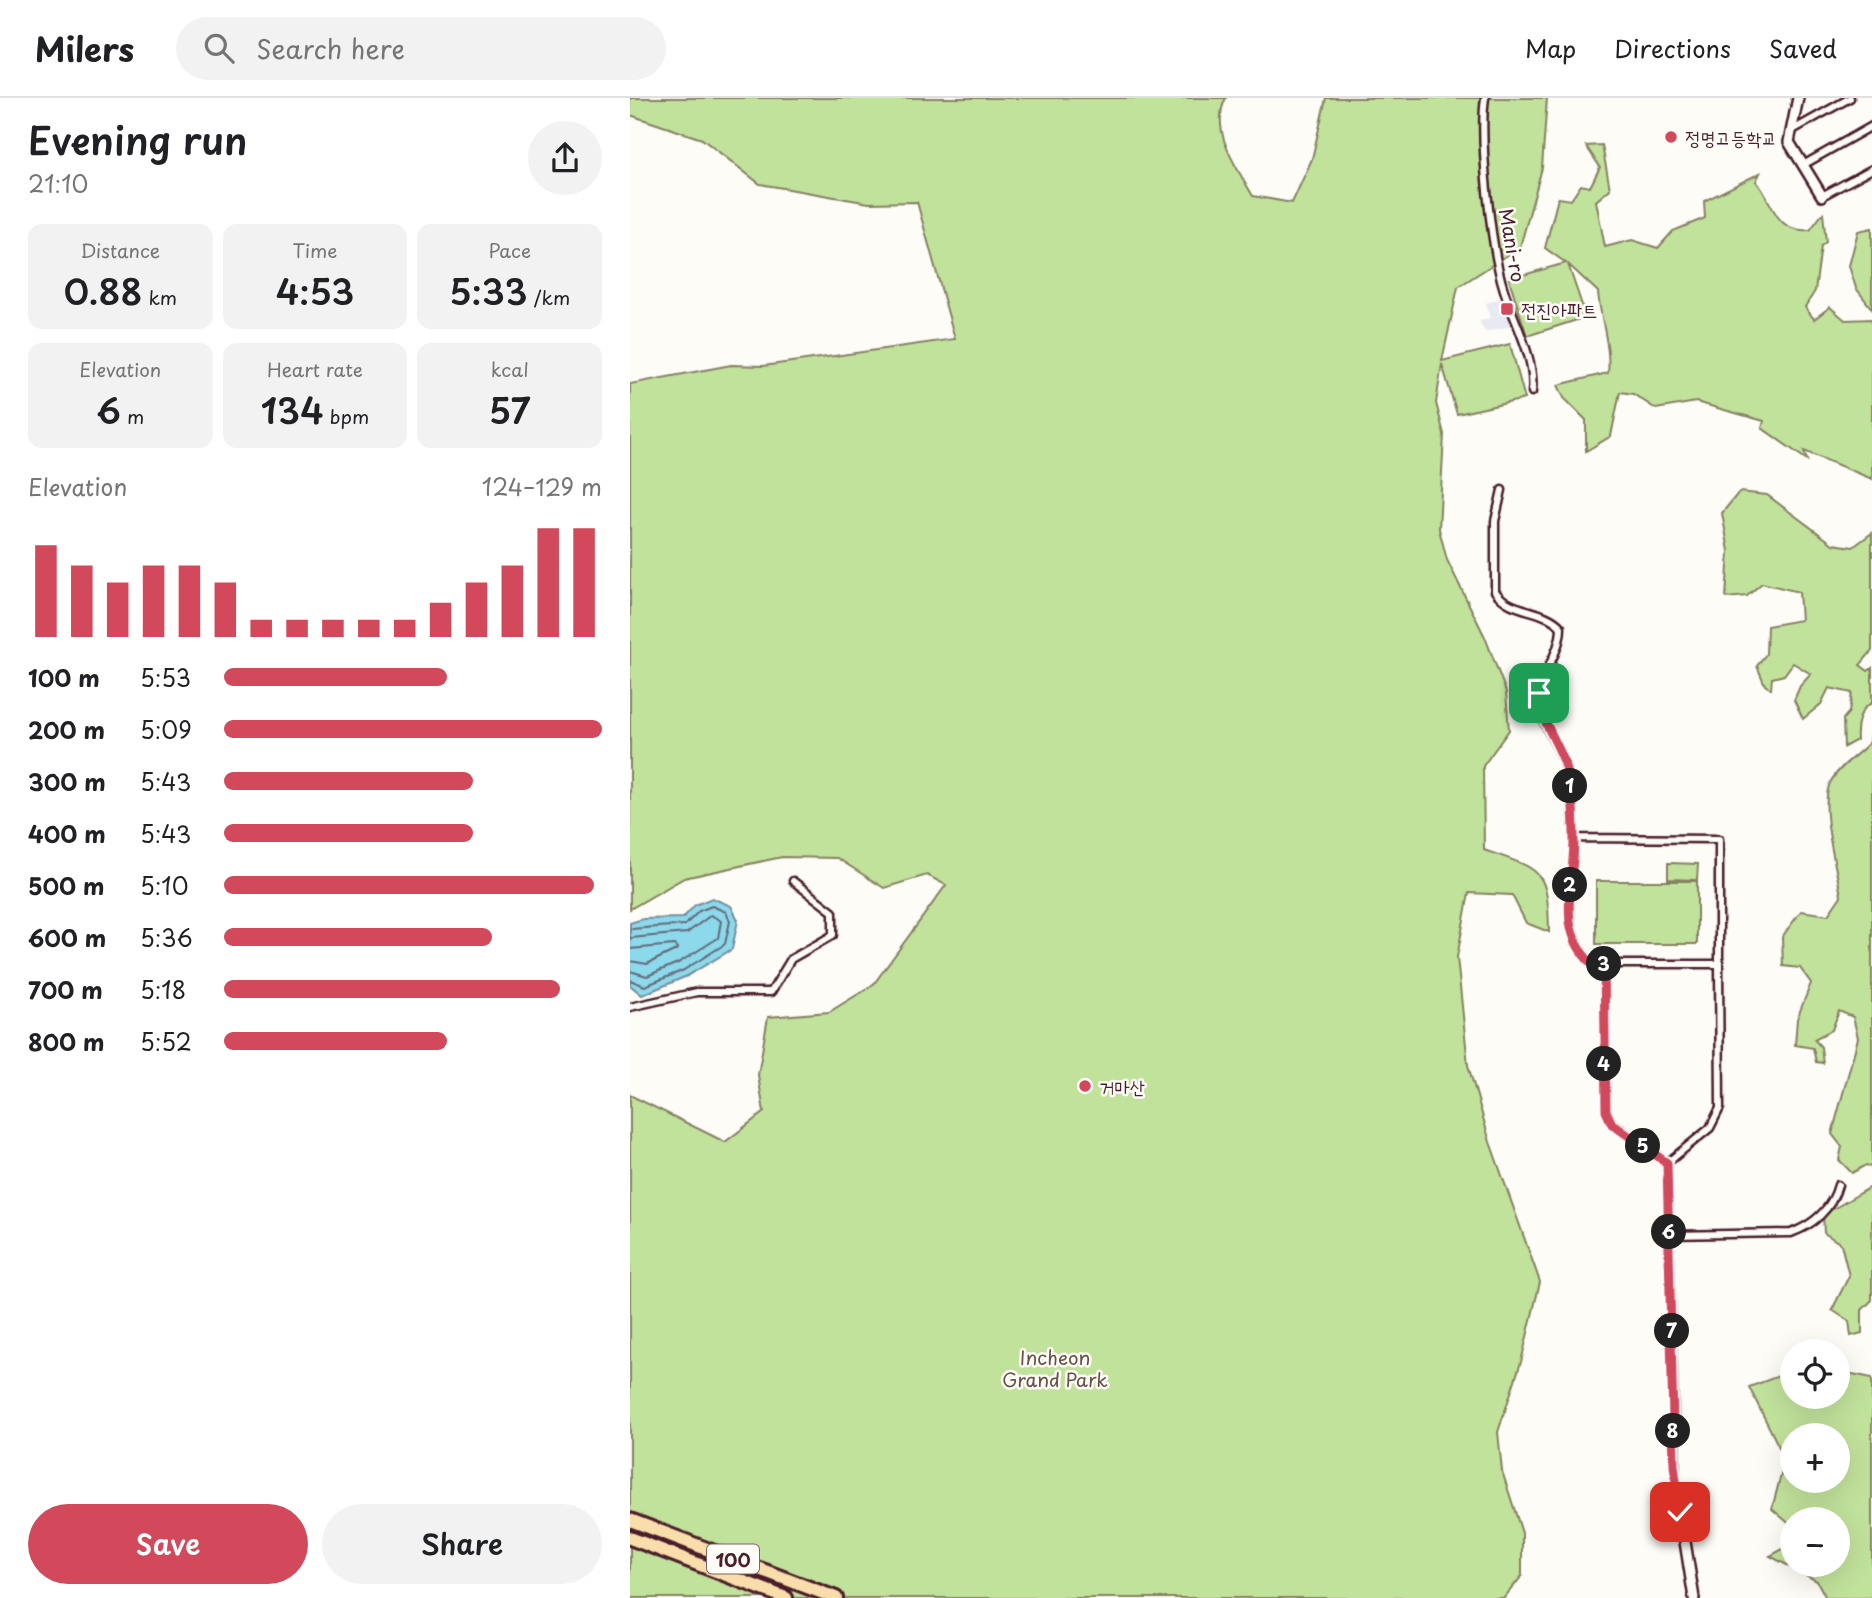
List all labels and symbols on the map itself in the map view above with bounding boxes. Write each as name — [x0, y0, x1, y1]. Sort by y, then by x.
place label: 정명고등학교 — [1685, 123, 1777, 151]
marker: 정명고등학교 — [1663, 129, 1679, 145]
street label: Mani-ro — [1493, 206, 1533, 284]
place label: 전진아파트 — [1521, 295, 1597, 323]
marker: 전진아파트 — [1499, 301, 1515, 317]
pin — [1509, 663, 1569, 723]
pin: 1 — [1552, 768, 1588, 804]
pin: 2 — [1552, 868, 1588, 902]
pin: 3 — [1586, 946, 1622, 982]
pin: 4 — [1586, 1046, 1622, 1082]
place label: 거마산 — [1099, 1072, 1145, 1100]
marker: 거마산 — [1077, 1078, 1093, 1094]
pin: 5 — [1626, 1128, 1660, 1164]
pin: 6 — [1651, 1214, 1686, 1250]
pin: 7 — [1654, 1314, 1690, 1348]
park label: Incheon Grand Park — [1002, 1343, 1108, 1393]
pin: 8 — [1656, 1414, 1690, 1448]
pin — [1650, 1482, 1710, 1542]
road number: 100 — [707, 1544, 759, 1574]

